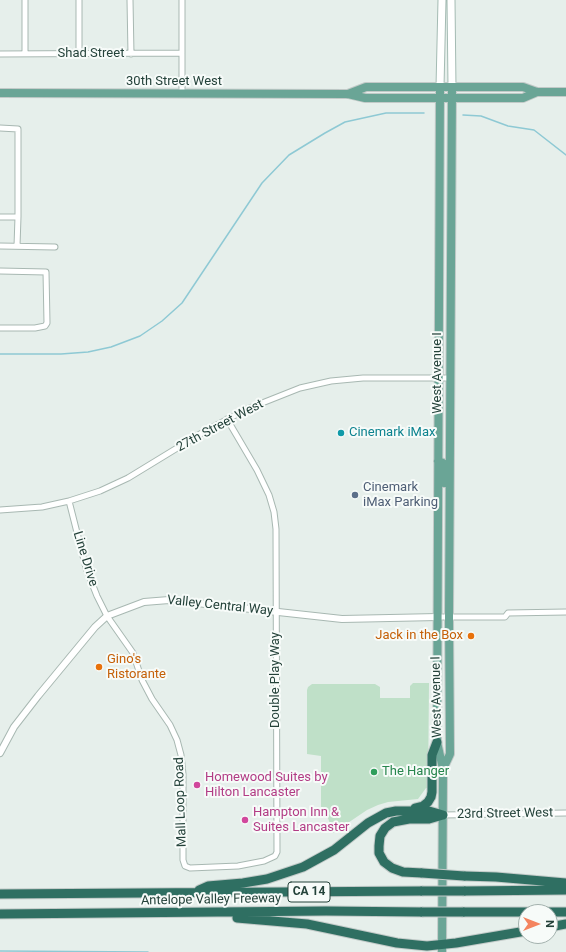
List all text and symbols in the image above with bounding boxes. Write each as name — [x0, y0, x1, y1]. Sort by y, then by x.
street label: Shad Street — [58, 46, 124, 62]
street label: 30th Street West — [126, 74, 222, 90]
street label: West Avenue I — [430, 332, 446, 414]
street label: 27th Street West — [174, 397, 266, 455]
place label: Cinemark iMax — [349, 425, 435, 441]
marker: Cinemark iMax — [336, 428, 346, 438]
place label: Cinemark iMax Parking — [363, 480, 438, 511]
marker: Cinemark iMax Parking — [350, 490, 360, 500]
street label: Line Drive — [69, 530, 101, 588]
street label: Valley Central Way — [166, 593, 274, 619]
place label: Jack in the Box — [375, 628, 463, 644]
marker: Jack in the Box — [466, 631, 476, 641]
street label: Double Play Way — [268, 632, 284, 728]
place label: Gino's Ristorante — [107, 652, 166, 683]
street label: West Avenue I — [428, 656, 446, 738]
marker: Gino's Ristorante — [94, 662, 104, 672]
street label: Mall Loop Road — [172, 757, 190, 847]
place label: The Hanger — [382, 764, 449, 780]
marker: The Hanger — [369, 767, 379, 777]
place label: Homewood Suites by Hilton Lancaster — [205, 770, 328, 801]
marker: Homewood Suites by Hilton Lancaster — [192, 780, 202, 790]
place label: Hampton Inn & Suites Lancaster — [253, 805, 350, 836]
street label: 23rd Street West — [457, 805, 553, 823]
marker: Hampton Inn & Suites Lancaster — [240, 815, 250, 825]
road number: CA 14 — [288, 882, 330, 902]
street label: Antelope Valley Freeway — [141, 891, 281, 909]
north arrow — [518, 904, 558, 944]
text: N — [543, 920, 556, 928]

